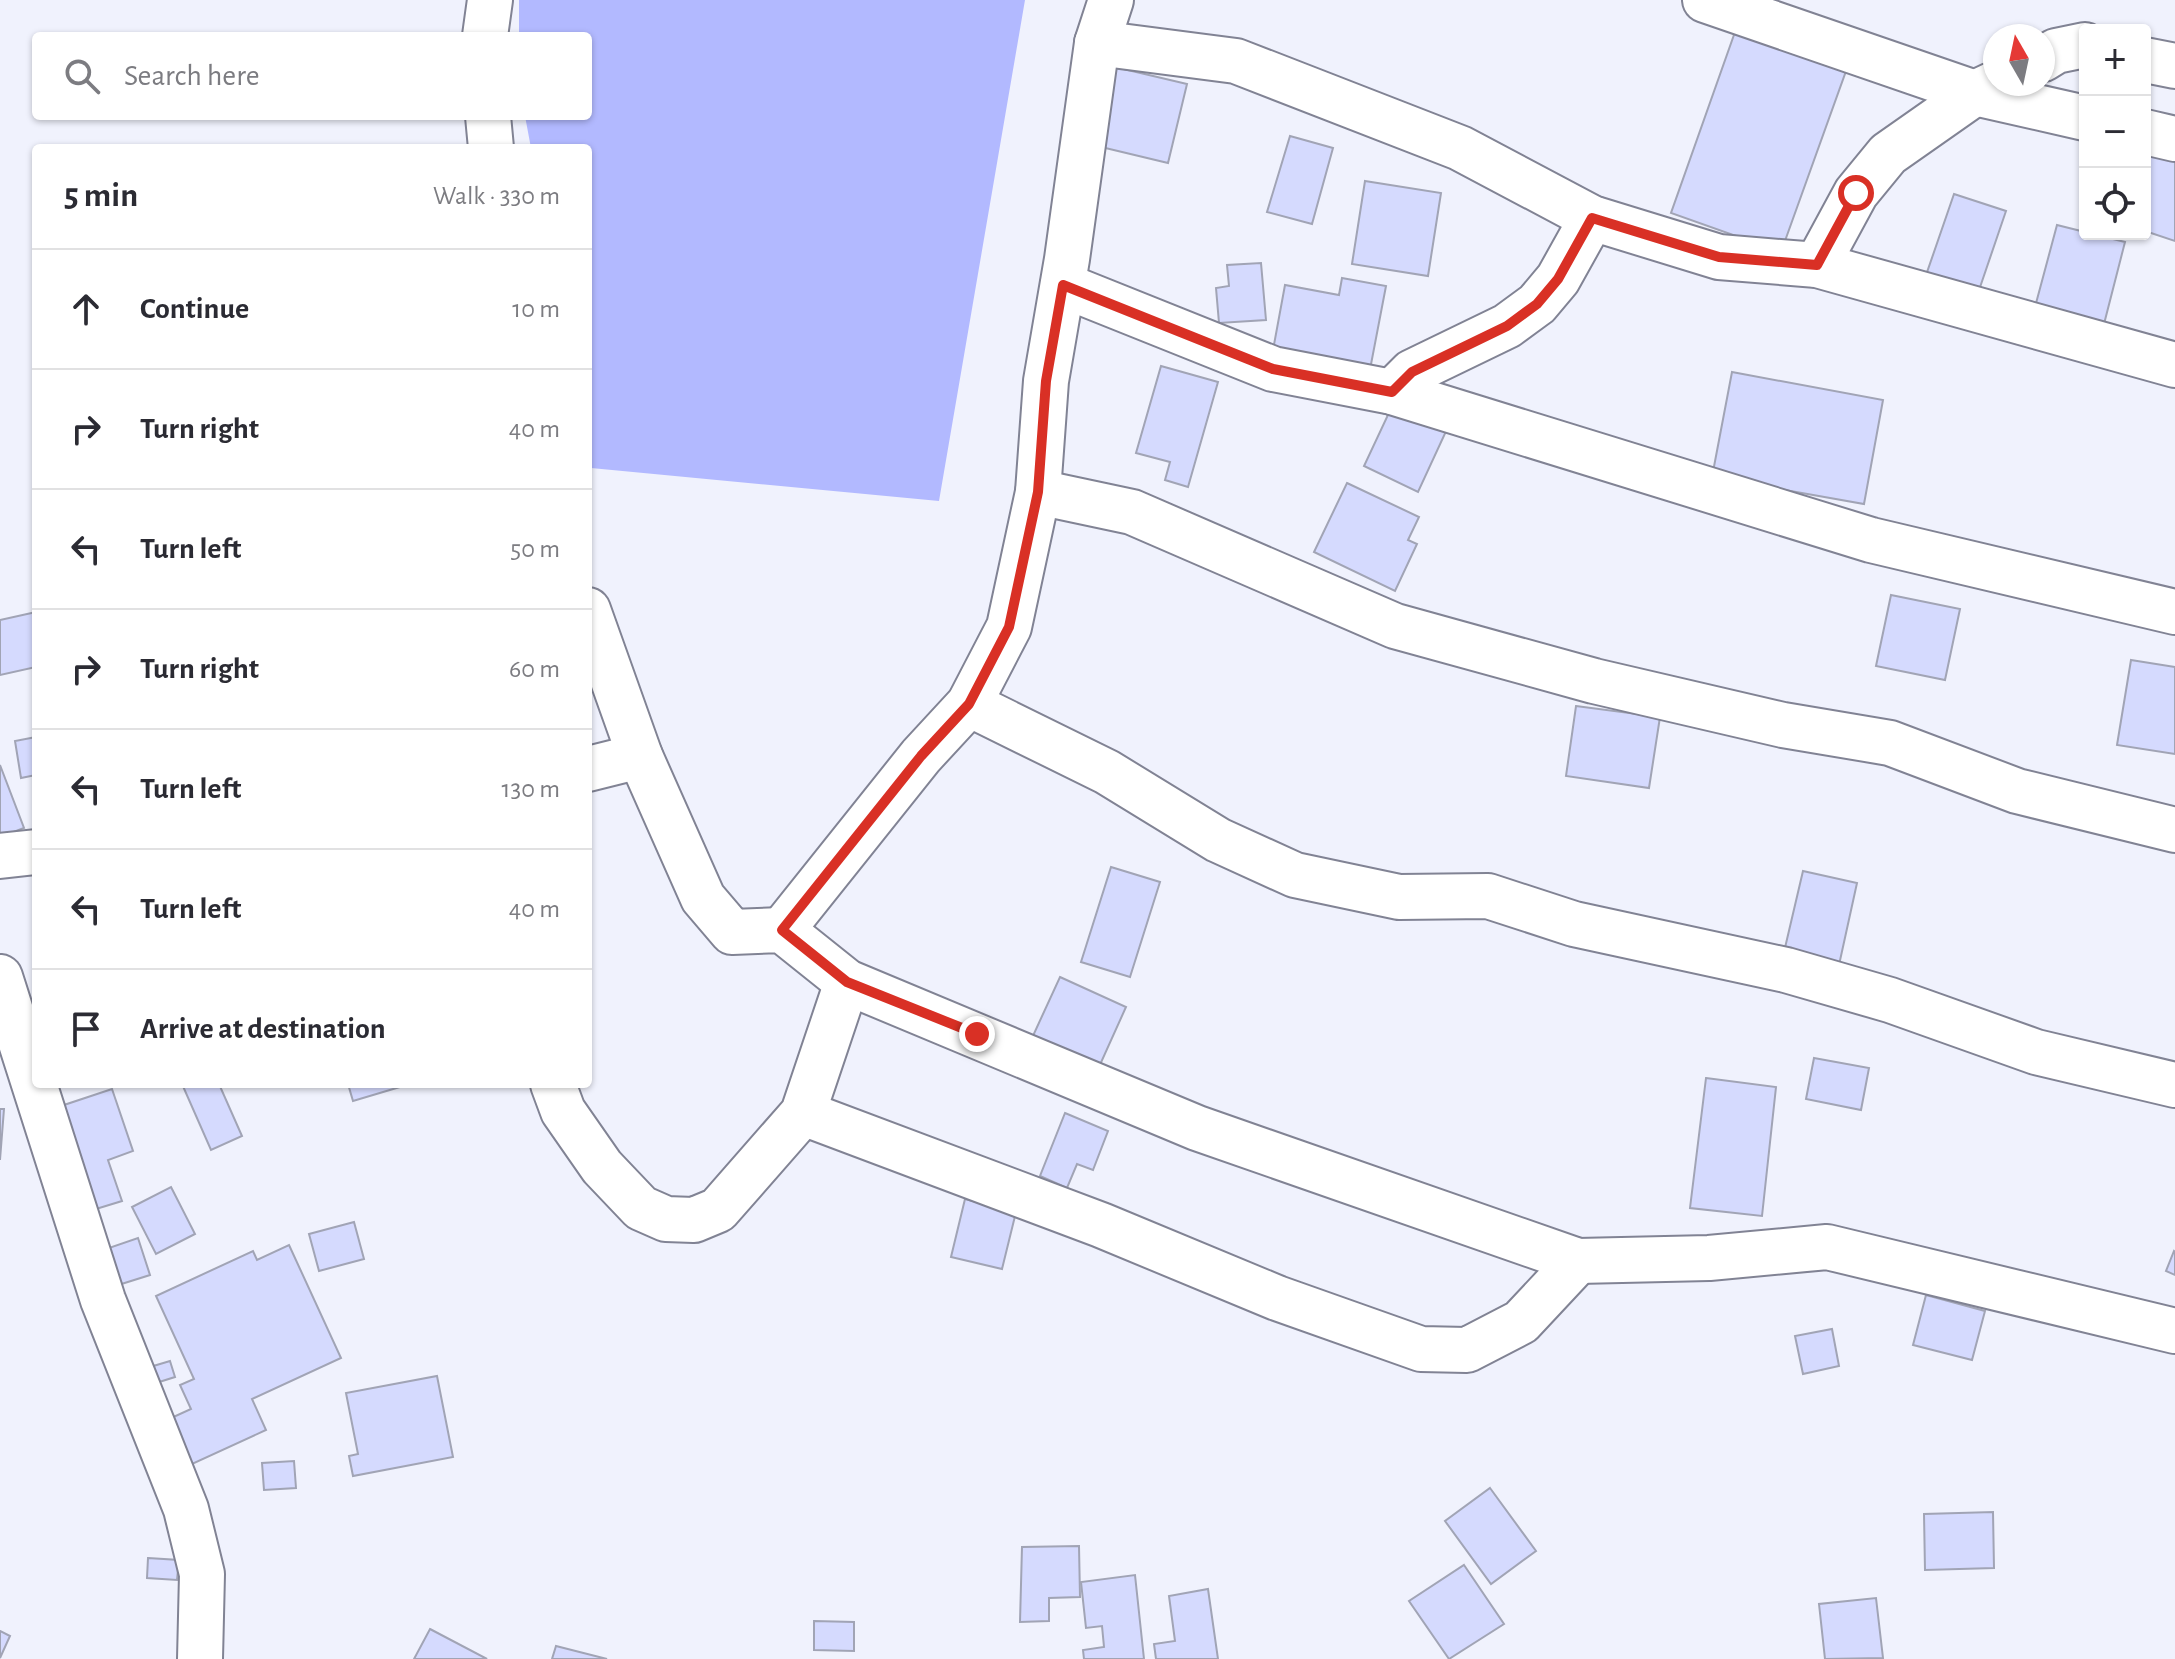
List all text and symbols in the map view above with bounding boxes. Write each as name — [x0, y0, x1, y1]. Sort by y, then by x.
north arrow — [1983, 24, 2055, 96]
map controls — [2079, 24, 2151, 240]
button: + — [2079, 24, 2151, 96]
search box — [32, 32, 592, 120]
icon: search — [60, 54, 104, 98]
text: Search here — [124, 61, 260, 91]
button: − — [2079, 96, 2151, 168]
button: locate — [2079, 168, 2151, 240]
route start — [1838, 175, 1874, 211]
text: 5 min — [64, 179, 138, 213]
text: Walk · 330 m — [433, 183, 560, 209]
icon: ahead — [64, 287, 108, 331]
text: Continue — [140, 294, 249, 324]
text: 10 m — [512, 296, 560, 322]
icon: right — [64, 407, 108, 451]
text: Turn right — [140, 414, 259, 444]
text: 40 m — [509, 416, 560, 442]
icon: left — [64, 527, 108, 571]
text: Turn left — [140, 534, 241, 564]
text: 50 m — [510, 536, 560, 562]
icon: right — [64, 647, 108, 691]
text: Turn right — [140, 654, 259, 684]
text: 60 m — [509, 656, 560, 682]
icon: left — [64, 767, 108, 811]
text: Turn left — [140, 774, 241, 804]
text: 130 m — [502, 776, 560, 802]
icon: left — [64, 887, 108, 931]
text: Turn left — [140, 894, 241, 924]
text: 40 m — [509, 896, 560, 922]
icon: arrive — [64, 1007, 108, 1051]
text: Arrive at destination — [140, 1014, 386, 1044]
route end — [959, 1016, 995, 1052]

